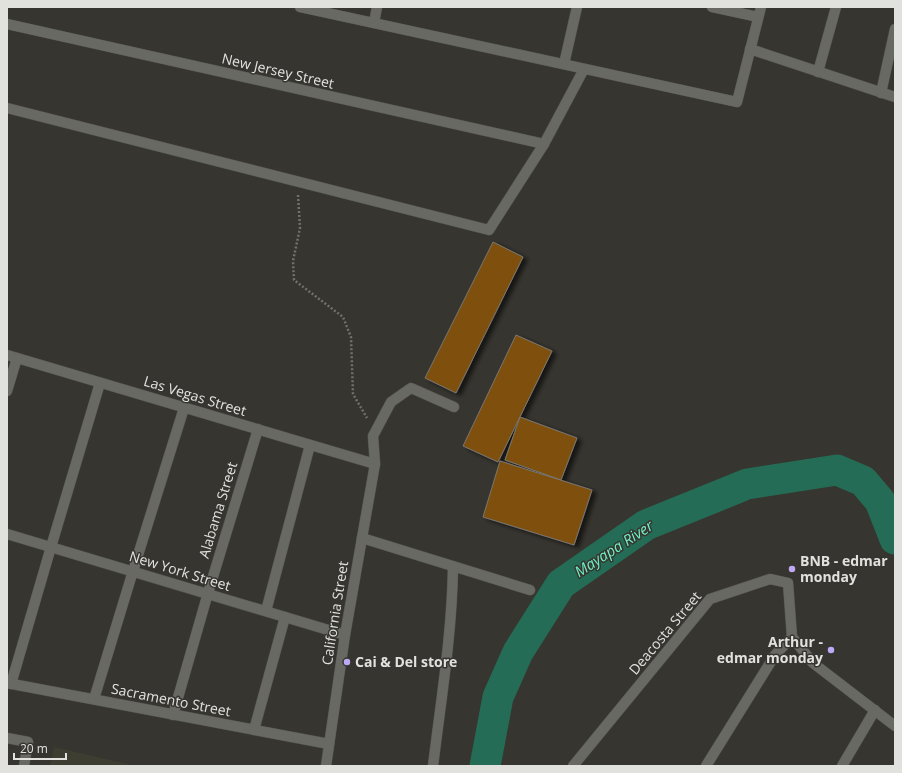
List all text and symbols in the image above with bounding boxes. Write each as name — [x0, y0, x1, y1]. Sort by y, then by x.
street label: New Jersey Street — [220, 48, 336, 93]
street label: Las Vegas Street — [141, 371, 249, 420]
street label: Alabama Street — [194, 459, 241, 560]
water label: Mayapa River — [570, 515, 658, 581]
street label: New York Street — [127, 546, 233, 595]
place label: BNB - edmar monday — [800, 551, 888, 586]
street label: California Street — [317, 559, 352, 666]
marker: BNB - edmar monday — [787, 564, 797, 574]
street label: Deacosta Street — [624, 587, 705, 678]
place label: Arthur - edmar monday — [717, 632, 823, 667]
marker: Arthur - edmar monday — [826, 645, 836, 655]
place label: Cai & Del store — [355, 652, 457, 671]
marker: Cai & Del store — [342, 657, 352, 667]
street label: Sacramento Street — [110, 679, 232, 720]
scale bar — [14, 735, 66, 761]
text: 20 m — [20, 740, 48, 757]

